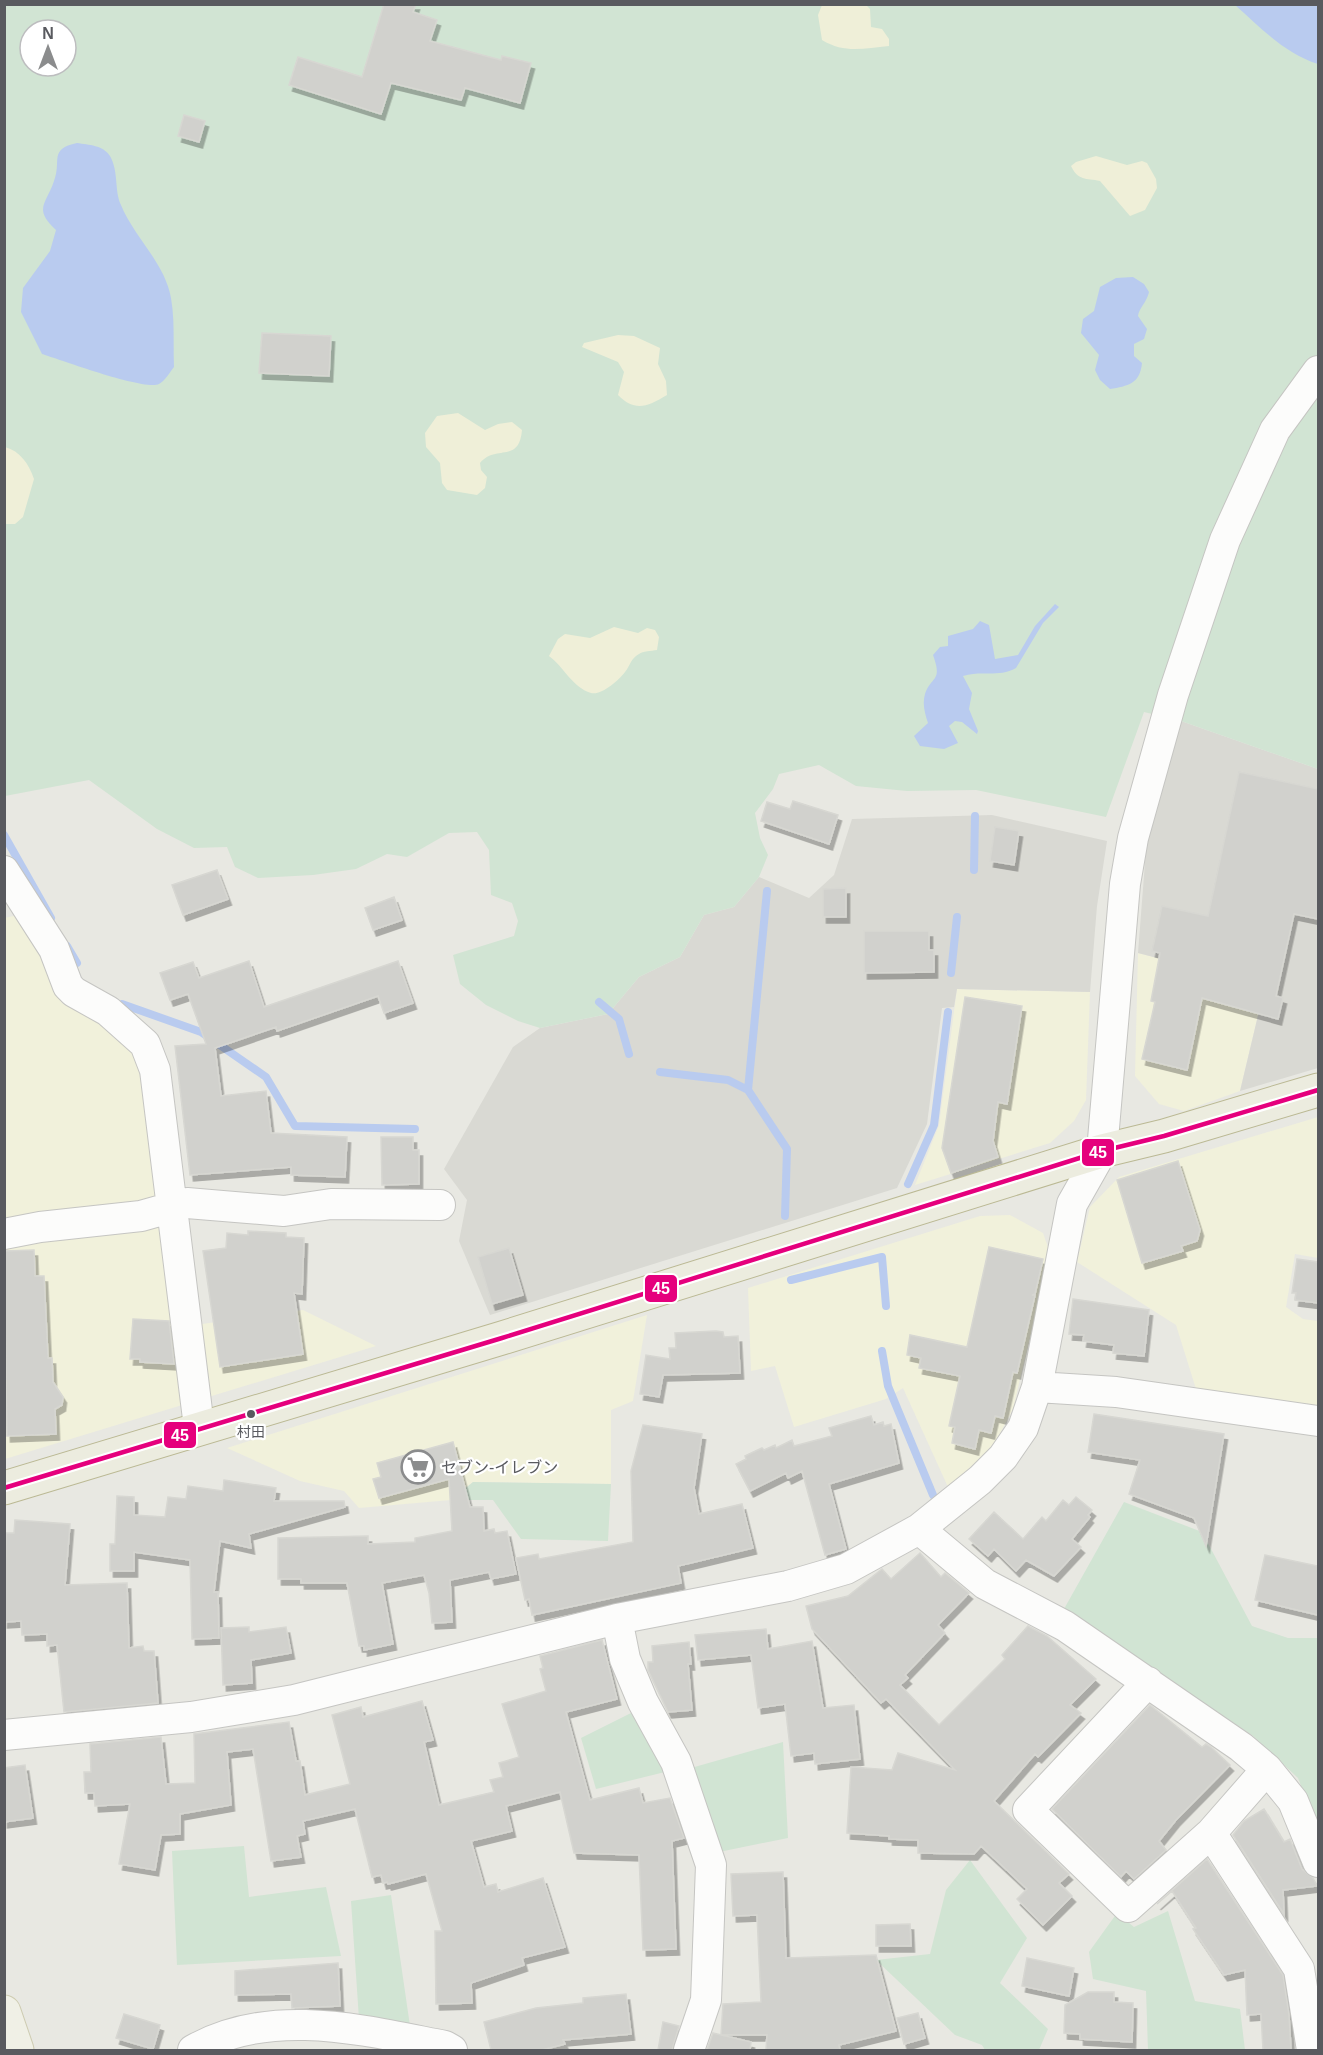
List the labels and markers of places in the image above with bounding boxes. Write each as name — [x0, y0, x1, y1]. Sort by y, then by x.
marker: 村田 — [245, 1408, 257, 1420]
place label: 村田 — [237, 1424, 265, 1440]
supermarket icon: セブン-イレブン — [400, 1449, 436, 1485]
place label: セブン-イレブン — [441, 1459, 558, 1476]

